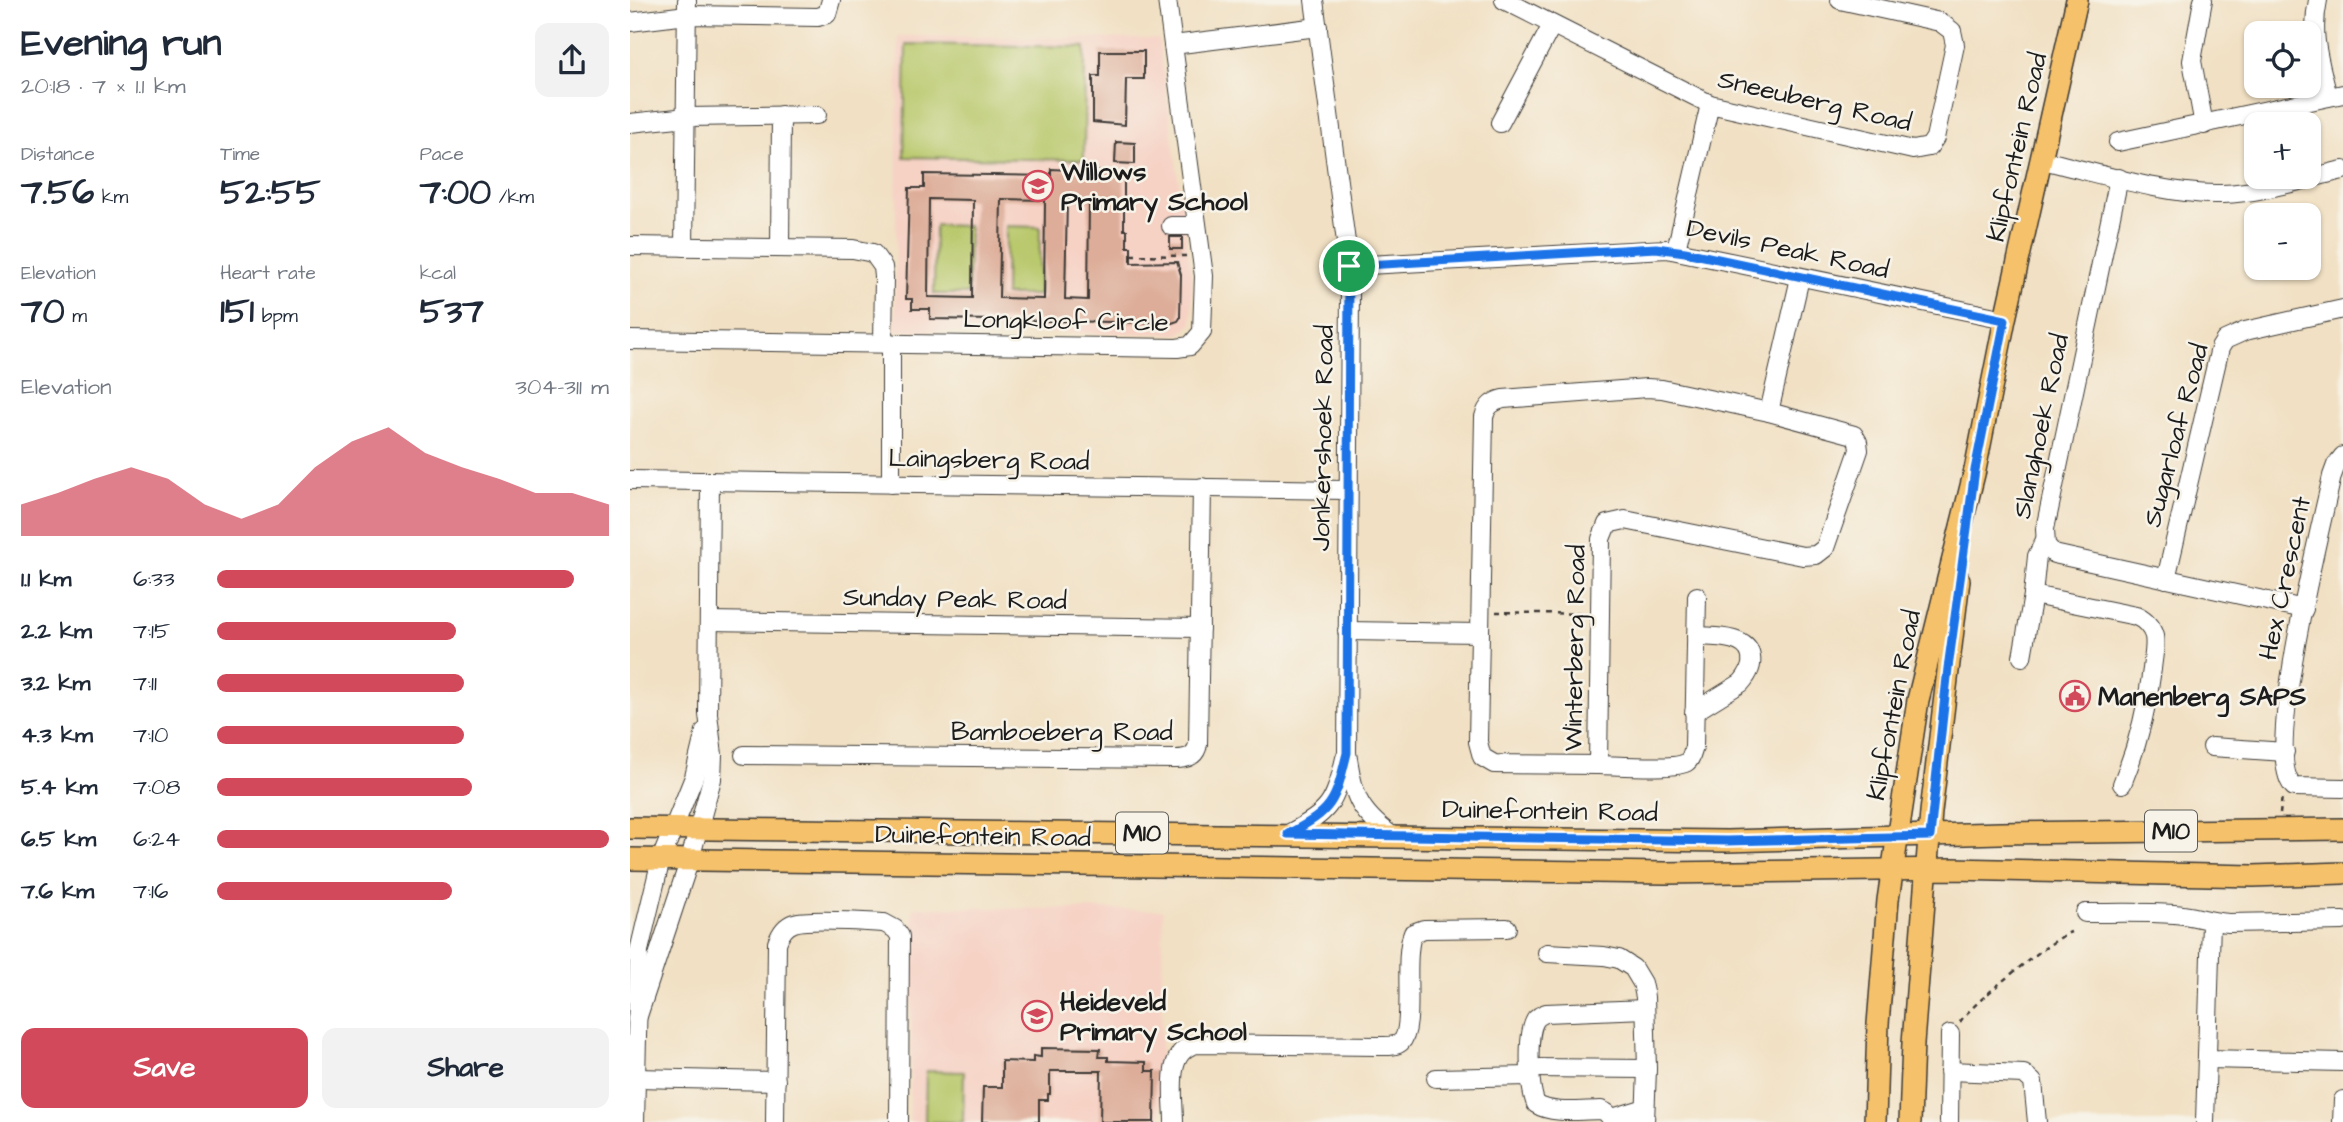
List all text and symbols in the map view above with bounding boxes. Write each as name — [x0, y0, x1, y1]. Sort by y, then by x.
text: Evening run — [21, 18, 222, 70]
map controls — [2244, 21, 2321, 280]
button: locate — [2244, 21, 2321, 98]
button: share — [535, 23, 609, 97]
street label: Klipfontein Road — [1978, 49, 2056, 245]
street label: Sneeuberg Road — [1714, 61, 1915, 143]
text: 20:18 · 7 × 1.1 km — [21, 70, 186, 102]
button: + — [2244, 112, 2321, 189]
text: Distance — [21, 141, 95, 168]
text: Time — [220, 141, 260, 168]
text: Pace — [420, 141, 464, 168]
place label: Willows Primary School — [1060, 154, 1248, 223]
text: 7.56 — [21, 168, 94, 217]
text: 52:55 — [220, 168, 321, 217]
text: 7:00 — [420, 168, 491, 217]
school or university icon: Willows Primary School — [1021, 169, 1055, 203]
text: km — [94, 184, 128, 211]
text: /km — [491, 184, 534, 211]
button: − — [2244, 203, 2321, 280]
street label: Devils Peak Road — [1683, 210, 1892, 288]
pin — [1319, 236, 1379, 296]
icon: arrive — [1330, 247, 1368, 285]
text: Elevation — [21, 260, 96, 287]
text: Heart rate — [220, 260, 316, 287]
text: kcal — [420, 260, 456, 287]
text: 70 — [21, 287, 65, 336]
text: 151 — [220, 287, 254, 336]
text: 537 — [420, 287, 484, 336]
street label: Longkloof Circle — [963, 301, 1169, 343]
text: m — [65, 303, 87, 330]
text: bpm — [254, 303, 298, 330]
street label: Jonkershoek Road — [1303, 324, 1343, 552]
street label: Slanghoek Road — [2004, 330, 2080, 522]
street label: Sugarloaf Road — [2134, 340, 2220, 531]
text: Elevation — [21, 371, 112, 403]
text: 304–311 m — [515, 371, 609, 403]
street label: Laingsberg Road — [888, 440, 1090, 482]
street label: Hex Crescent — [2250, 493, 2320, 663]
street label: Winterberg Road — [1555, 544, 1597, 752]
text: 1.1 km — [21, 563, 71, 595]
text: 6:33 — [133, 563, 175, 595]
street label: Sunday Peak Road — [843, 579, 1067, 621]
street label: Klipfontein Road — [1858, 607, 1930, 803]
text: 2.2 km — [21, 615, 92, 647]
text: 7:15 — [133, 615, 170, 647]
text: 3.2 km — [21, 667, 90, 699]
text: 7:11 — [133, 667, 157, 699]
public building icon: Manenberg SAPS — [2058, 679, 2092, 713]
place label: Manenberg SAPS — [2098, 679, 2307, 718]
street label: Bamboeberg Road — [951, 714, 1173, 752]
text: 4.3 km — [21, 719, 93, 751]
text: 7:10 — [133, 719, 168, 751]
text: 5.4 km — [21, 771, 97, 803]
text: 7:08 — [133, 771, 180, 803]
street label: Duinefontein Road — [1442, 791, 1658, 831]
road number: M10 — [2145, 810, 2197, 852]
road number: M10 — [1116, 812, 1168, 854]
street label: Duinefontein Road — [875, 816, 1091, 856]
text: 6.5 km — [21, 823, 96, 855]
text: 6:24 — [133, 823, 180, 855]
text: 7.6 km — [21, 875, 94, 907]
text: 7:16 — [133, 875, 168, 907]
place label: Heideveld Primary School — [1060, 984, 1247, 1053]
school or university icon: Heideveld Primary School — [1020, 999, 1054, 1033]
button: Save — [21, 1028, 308, 1108]
button: Share — [322, 1028, 609, 1108]

